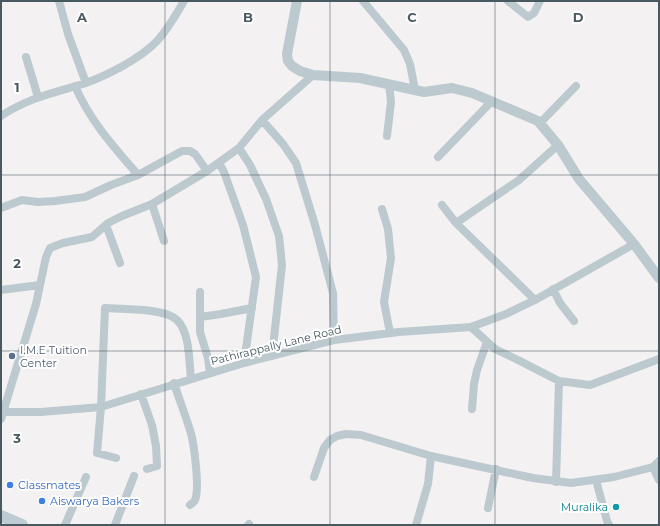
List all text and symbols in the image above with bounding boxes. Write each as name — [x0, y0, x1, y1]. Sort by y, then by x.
text: A — [76, 9, 88, 25]
text: B — [243, 9, 253, 25]
text: C — [407, 9, 417, 25]
text: D — [573, 9, 584, 25]
text: 1 — [14, 79, 20, 95]
text: 2 — [13, 255, 21, 271]
street label: Pathirappally Lane Road — [209, 322, 343, 368]
place label: I.M.E Tuition Center — [20, 343, 87, 370]
marker: I.M.E Tuition Center — [7, 351, 17, 361]
text: 3 — [12, 430, 21, 446]
place label: Classmates — [18, 478, 81, 492]
marker: Classmates — [5, 480, 15, 490]
place label: Aiswarya Bakers — [50, 494, 140, 508]
marker: Aiswarya Bakers — [37, 496, 47, 506]
place label: Muralika — [561, 500, 608, 514]
marker: Muralika — [611, 502, 621, 512]

